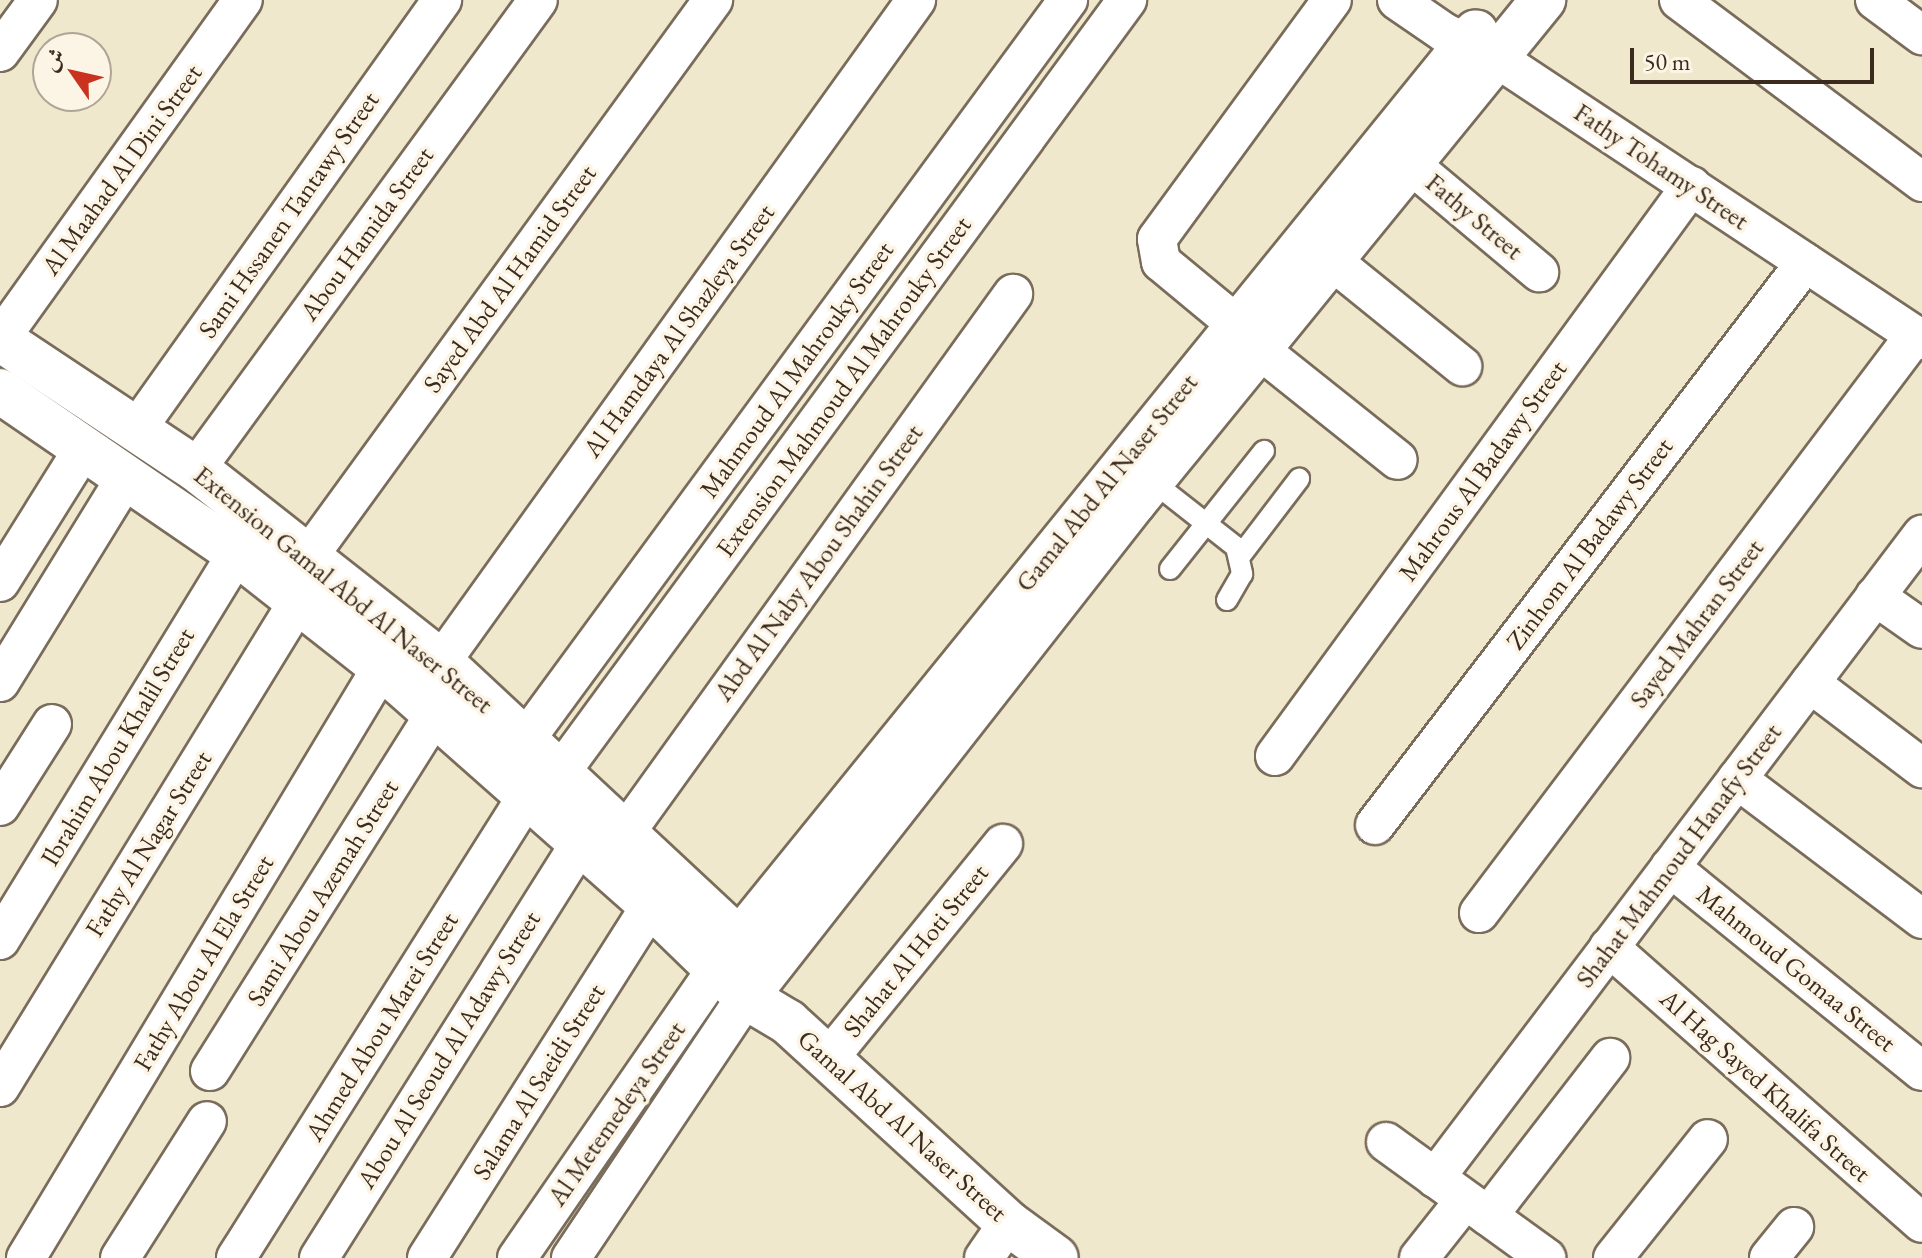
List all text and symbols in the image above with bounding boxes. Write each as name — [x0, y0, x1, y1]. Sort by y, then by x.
north arrow — [32, 32, 112, 112]
scale bar — [1634, 32, 1878, 82]
text: ش — [35, 42, 71, 77]
text: 50 m — [1644, 46, 1691, 77]
street label: Al Maahad Al Dini Street — [35, 58, 209, 282]
street label: Sami Hssanen Tantawy Street — [192, 86, 386, 344]
street label: Fathy Tohamy Street — [1568, 97, 1754, 237]
street label: Abou Hamida Street — [294, 141, 440, 327]
street label: Sayed Abd Al Hamid Street — [417, 159, 603, 399]
street label: Fathy Street — [1419, 167, 1529, 267]
street label: Al Hamdaya Al Shazleya Street — [577, 198, 781, 464]
street label: Extension Mahmoud Al Mahrouky Street — [710, 211, 978, 563]
street label: Mahmoud Al Mahrouky Street — [694, 236, 900, 504]
street label: Mahrous Al Badawy Street — [1392, 355, 1574, 587]
street label: Gamal Abd Al Naser Street — [1010, 368, 1204, 598]
street label: Abd Al Naby Abou Shahin Street — [708, 419, 930, 707]
street label: Zinhom Al Badawy Street — [1500, 432, 1680, 656]
street label: Extension Gamal Abd Al Naser Street — [187, 460, 499, 720]
street label: Sayed Mahran Street — [1623, 534, 1771, 714]
street label: Ibrahim Abou Khalil Street — [35, 622, 201, 872]
street label: Shahat Mahmoud Hanafy Street — [1570, 718, 1788, 994]
street label: Fathy Al Nagar Street — [79, 745, 219, 943]
street label: Sami Abou Azemah Street — [241, 774, 405, 1012]
street label: Fathy Abou Al Ela Street — [127, 849, 281, 1077]
street label: Shahat Al Hoti Street — [837, 858, 995, 1044]
street label: Mahmoud Gomaa Street — [1690, 879, 1902, 1059]
street label: Abou Al Seoud Al Adawy Street — [351, 905, 547, 1195]
street label: Ahmed Abou Marei Street — [299, 907, 465, 1147]
street label: Salama Al Saeidi Street — [466, 978, 612, 1186]
street label: Al Hag Sayed Khalifa Street — [1653, 983, 1877, 1189]
street label: Al Metemedeya Street — [542, 1016, 692, 1212]
street label: Gamal Abd Al Naser Street — [791, 1024, 1013, 1228]

